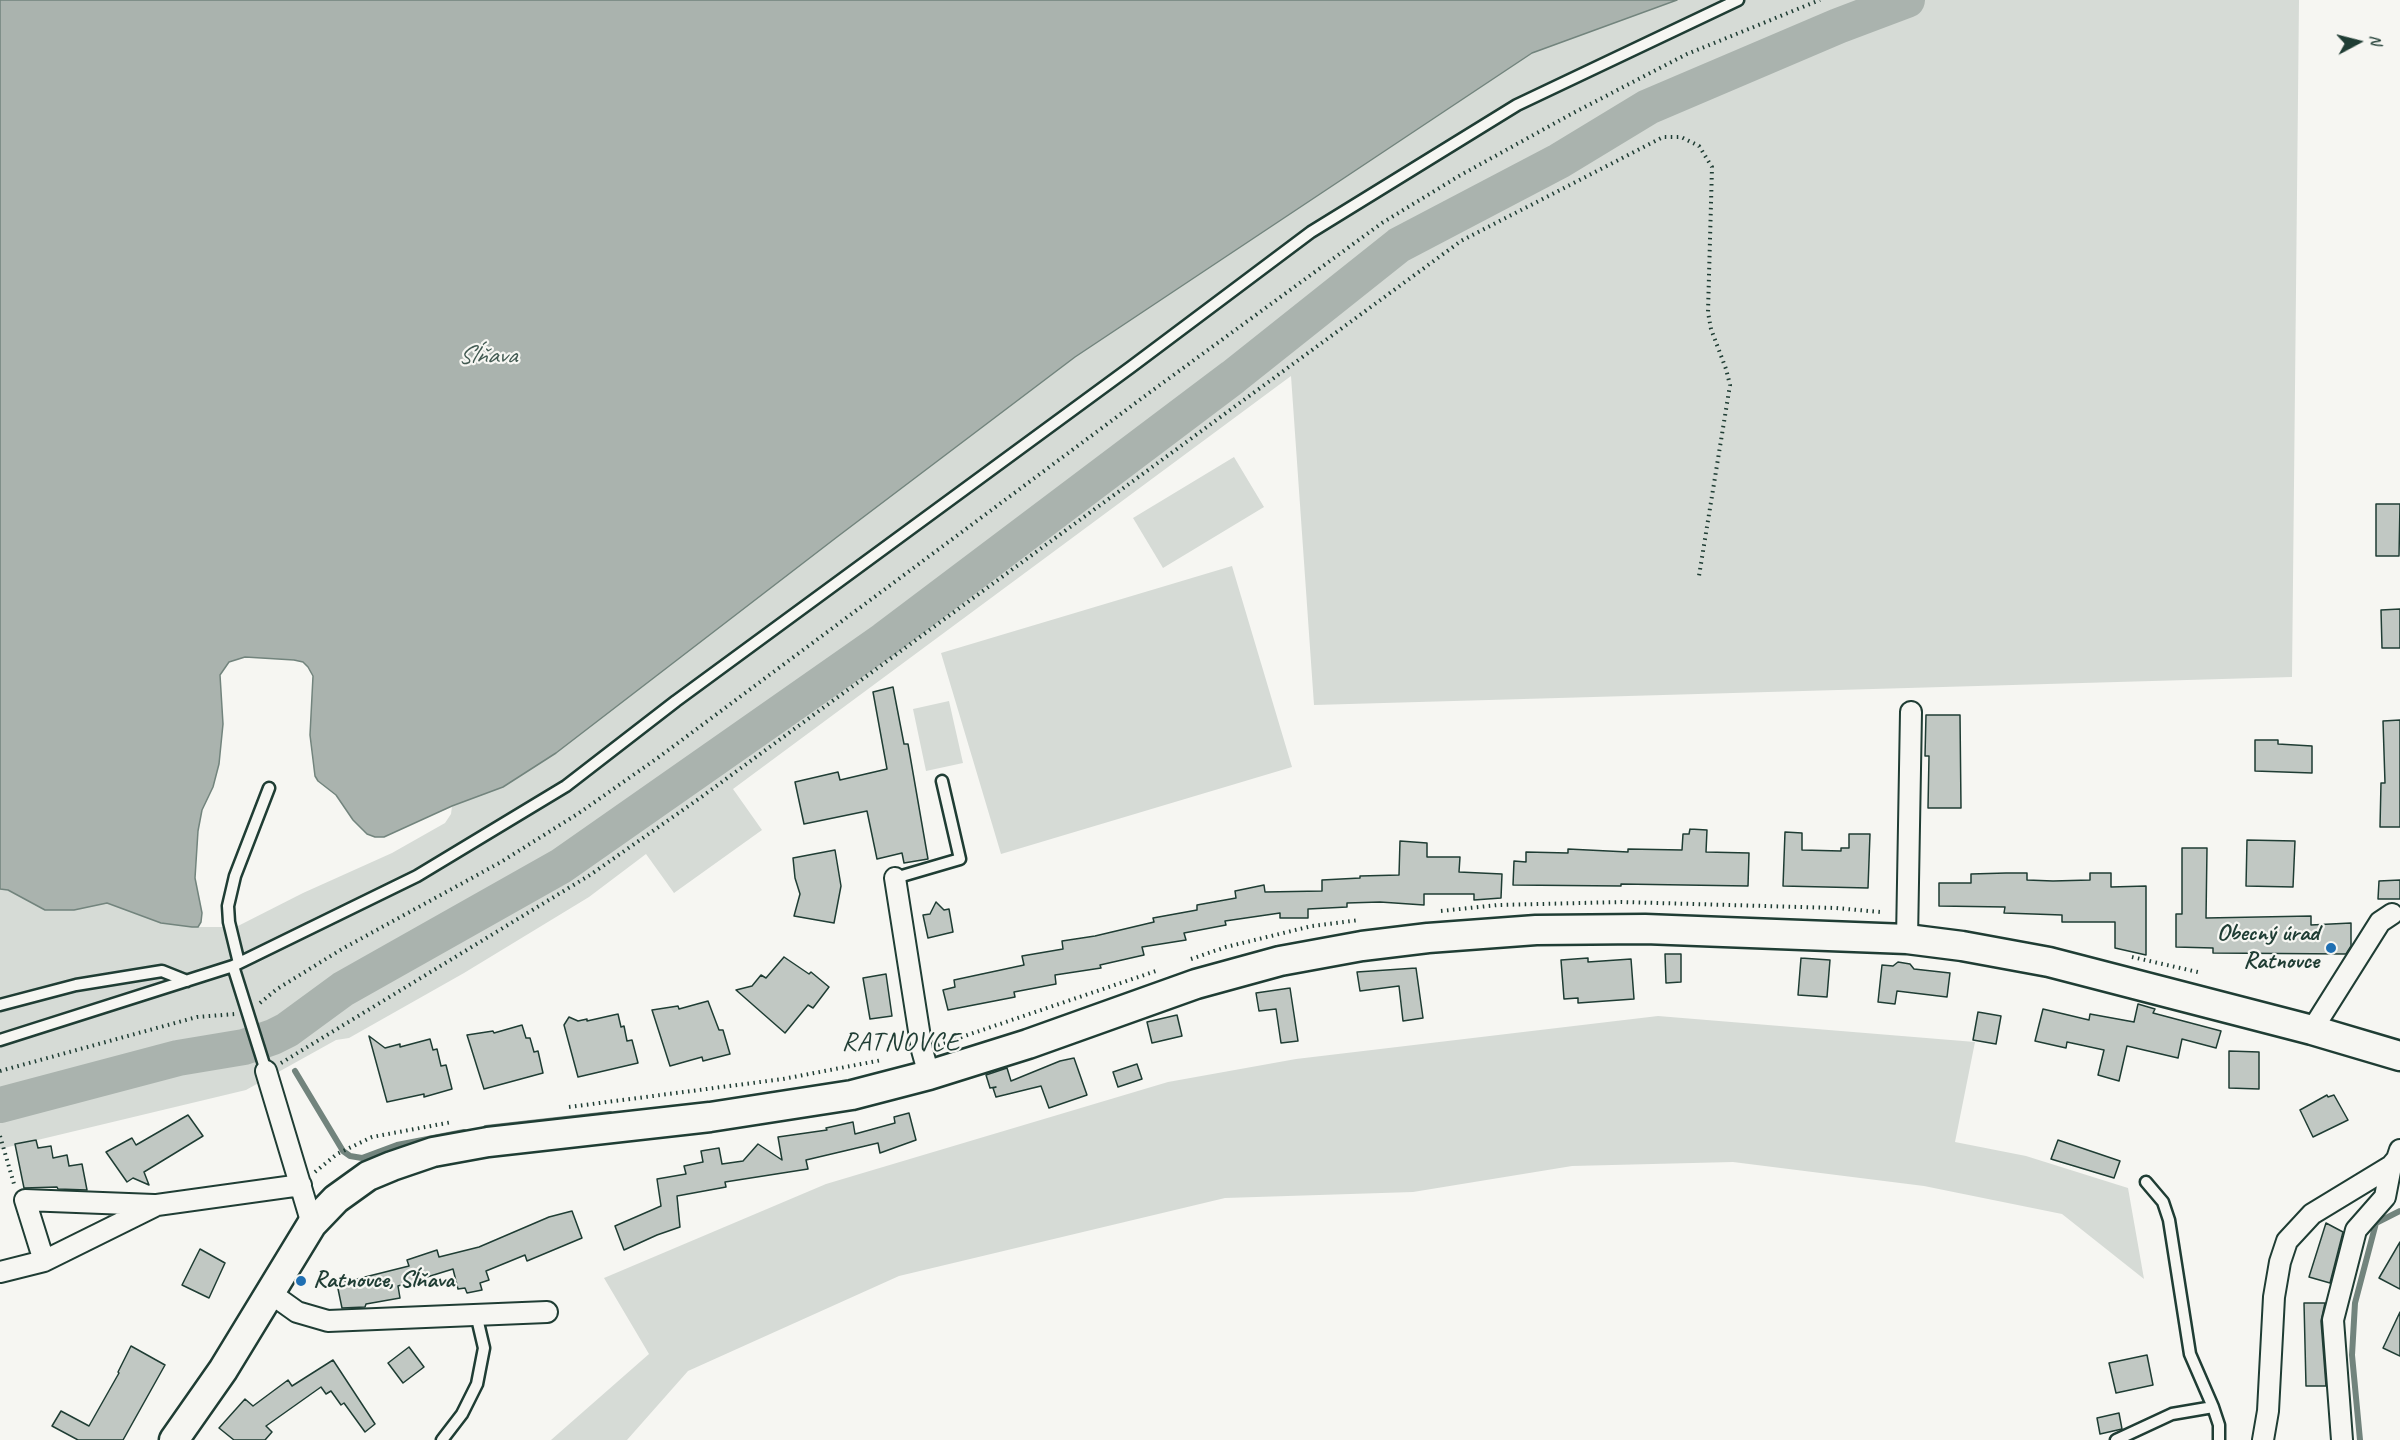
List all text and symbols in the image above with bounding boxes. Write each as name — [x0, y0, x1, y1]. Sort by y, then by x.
north arrow — [2328, 12, 2388, 72]
text: N — [2365, 34, 2386, 46]
water label: Sĺňava — [458, 340, 516, 372]
place label: Obecný úrad Ratnovce — [2217, 920, 2319, 976]
marker: Obecný úrad Ratnovce — [2324, 941, 2338, 955]
district label: RATNOVCE — [841, 1027, 961, 1059]
place label: Ratnovce, Sĺňava — [313, 1267, 454, 1295]
marker: Ratnovce, Sĺňava — [294, 1274, 308, 1288]

